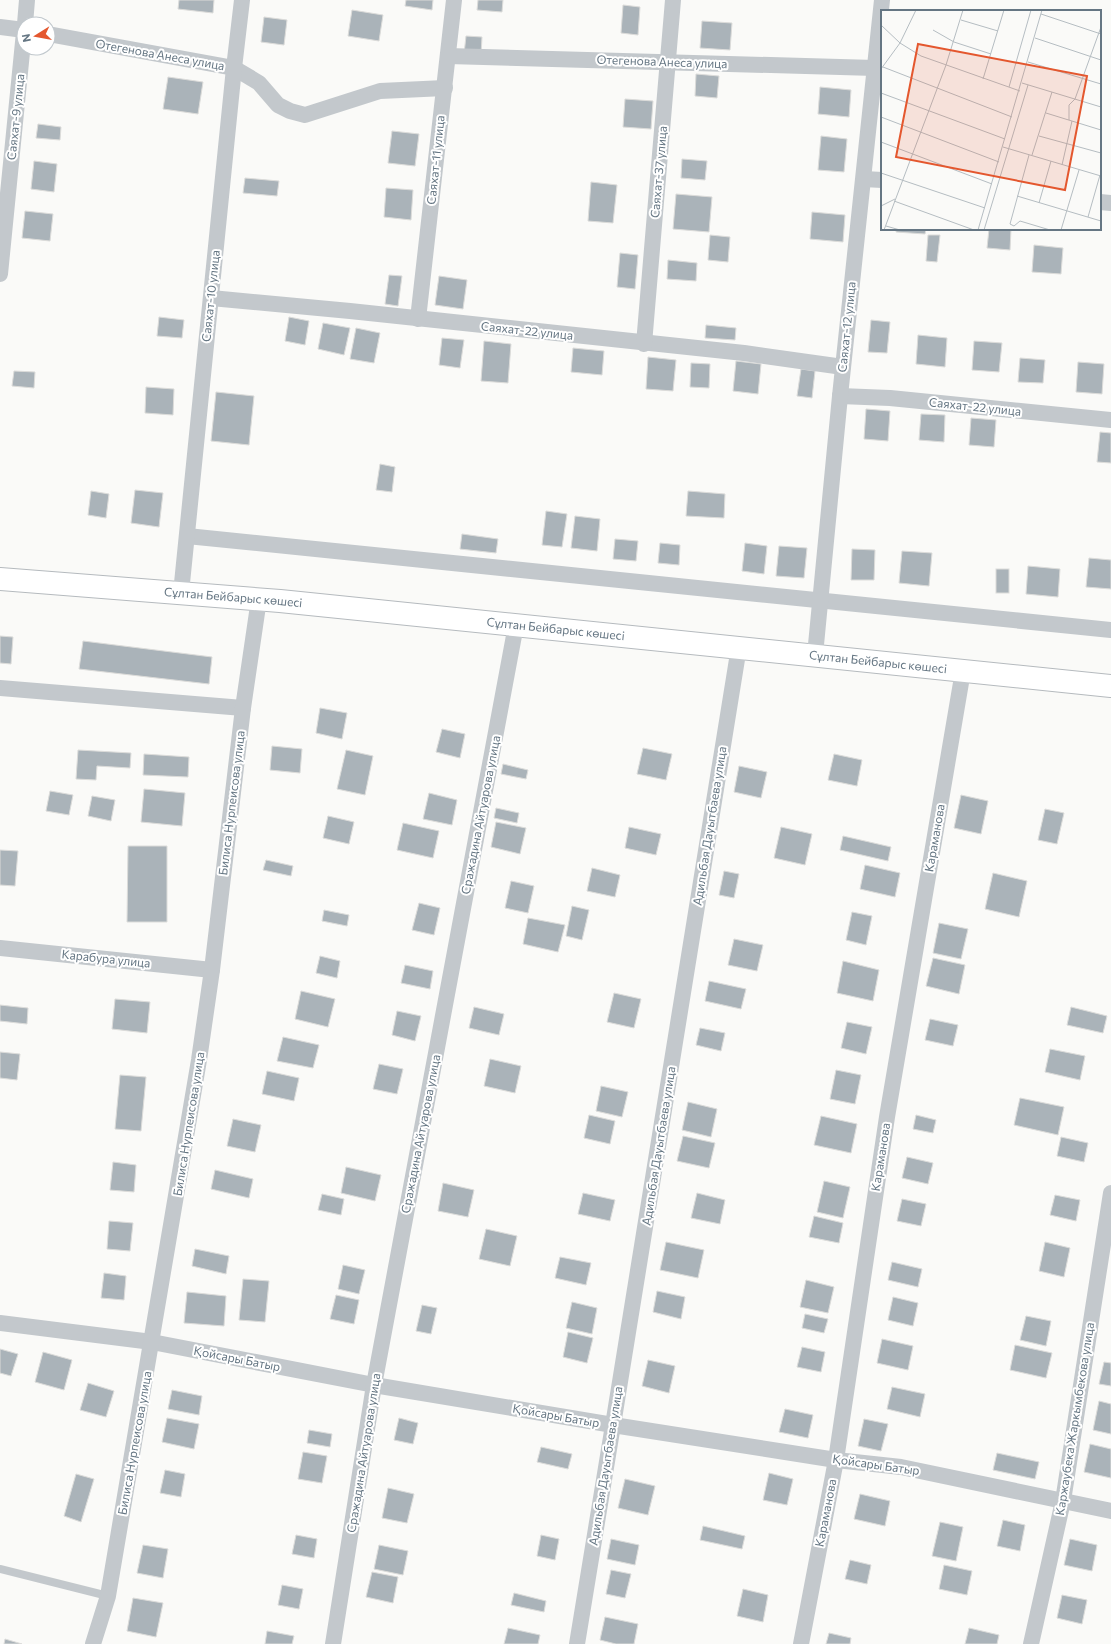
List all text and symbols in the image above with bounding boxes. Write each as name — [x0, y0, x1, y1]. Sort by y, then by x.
inset map — [881, 10, 1101, 230]
north arrow — [16, 16, 56, 56]
text: N — [19, 33, 33, 43]
street label: Отегенова Анеса улица — [95, 36, 226, 72]
street label: Отегенова Анеса улица — [596, 52, 728, 70]
street label: Саяхат-9 улица — [4, 73, 26, 161]
street label: Саяхат-11 улица — [423, 115, 447, 205]
street label: Саяхат-37 улица — [647, 125, 669, 219]
street label: Саяхат-10 улица — [198, 249, 222, 342]
street label: Саяхат-12 улица — [834, 281, 858, 373]
street label: Саяхат-22 улица — [480, 318, 574, 342]
street label: Саяхат-22 улица — [928, 394, 1022, 418]
street label: Сұлтан Бейбарыс көшесі — [164, 584, 303, 609]
street label: Сұлтан Бейбарыс көшесі — [486, 614, 625, 642]
street label: Сұлтан Бейбарыс көшесі — [808, 647, 948, 675]
street label: Билиса Нурпеисова улица — [215, 730, 247, 876]
street label: Сражадина Айтуарова улица — [458, 734, 502, 895]
street label: Адильбая Дауытбаева улица — [690, 745, 729, 906]
street label: Караманова — [921, 803, 947, 873]
street label: Карабура улица — [61, 946, 151, 970]
street label: Билиса Нурпеисова улица — [170, 1051, 206, 1197]
street label: Сражадина Айтуарова улица — [398, 1053, 442, 1214]
street label: Адильбая Дауытбаева улица — [639, 1065, 678, 1226]
street label: Караманова — [868, 1122, 892, 1192]
street label: Каржаубека Жаркымбекова улица — [1052, 1321, 1096, 1516]
street label: Қойсары Батыр — [193, 1343, 282, 1373]
street label: Билиса Нурпеисова улица — [114, 1370, 154, 1516]
street label: Сражадина Айтуарова улица — [343, 1372, 383, 1534]
street label: Адильбая Дауытбаева улица — [586, 1385, 625, 1546]
street label: Қойсары Батыр — [512, 1400, 601, 1430]
street label: Қойсары Батыр — [832, 1451, 921, 1477]
street label: Караманова — [812, 1478, 838, 1548]

